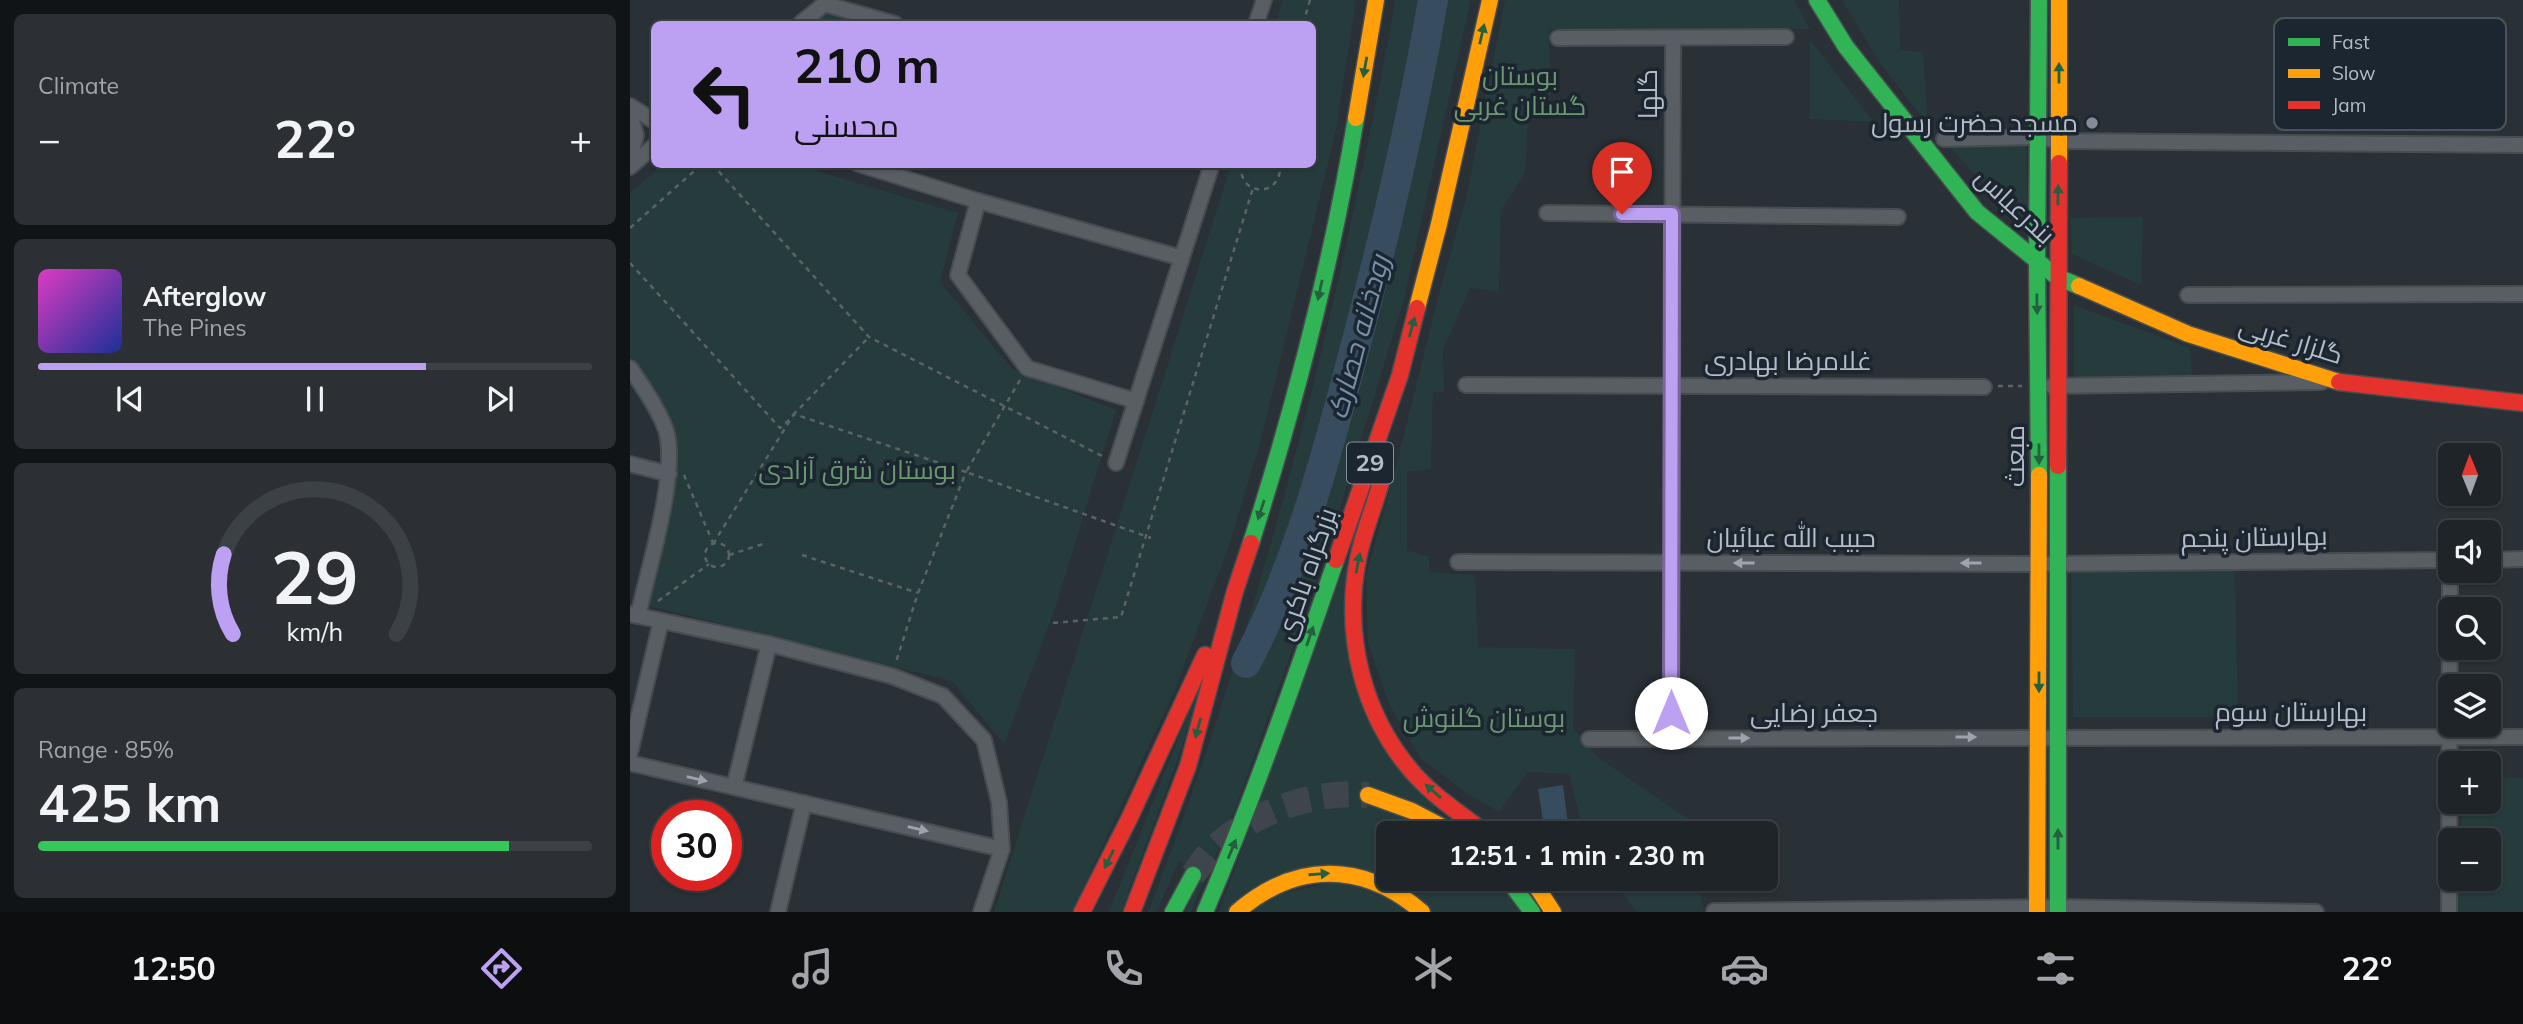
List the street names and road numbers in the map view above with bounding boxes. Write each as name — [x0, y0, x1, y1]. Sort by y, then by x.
street label: گلها — [1631, 69, 1664, 119]
street label: بندرعباس — [1968, 160, 2062, 251]
street label: گلزار غربی — [2235, 308, 2347, 371]
street label: غلامرضا بهادری — [1704, 344, 1872, 377]
street label: مبعث — [1998, 425, 2031, 487]
road number: 29 — [1347, 442, 1393, 484]
street label: بزرگراه باکری — [1267, 503, 1344, 644]
street label: بهارستان پنجم — [2180, 519, 2328, 556]
street label: حبیب الله عبائیان — [1706, 521, 1876, 554]
street label: بهارستان سوم — [2215, 695, 2367, 730]
street label: جعفر رضایی — [1750, 696, 1878, 729]

